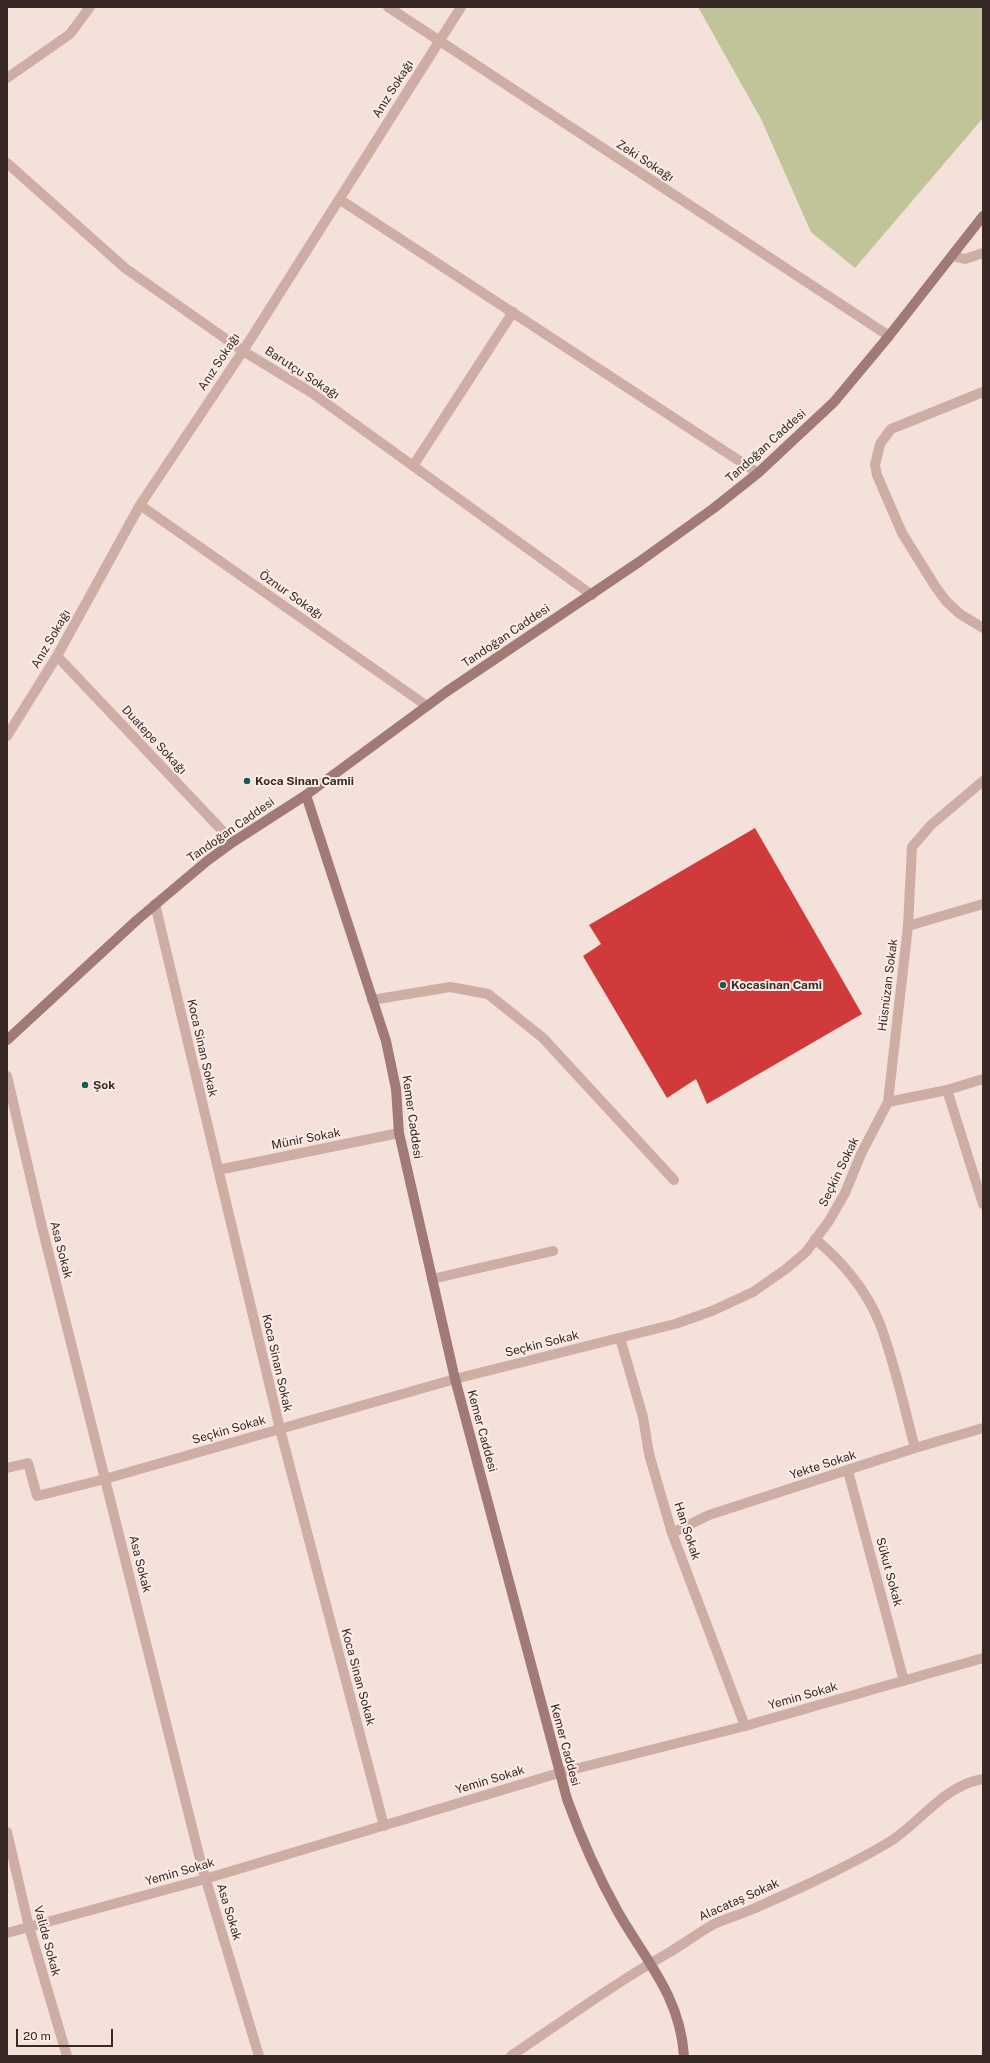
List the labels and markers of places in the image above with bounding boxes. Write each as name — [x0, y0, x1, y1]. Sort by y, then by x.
place label: Koca Sinan Camii — [255, 774, 354, 788]
marker: Koca Sinan Camii — [242, 776, 252, 786]
place label: Kocasinan Cami — [731, 978, 822, 992]
marker: Kocasinan Cami — [718, 980, 728, 990]
place label: Şok — [93, 1078, 115, 1092]
marker: Şok — [80, 1080, 90, 1090]

